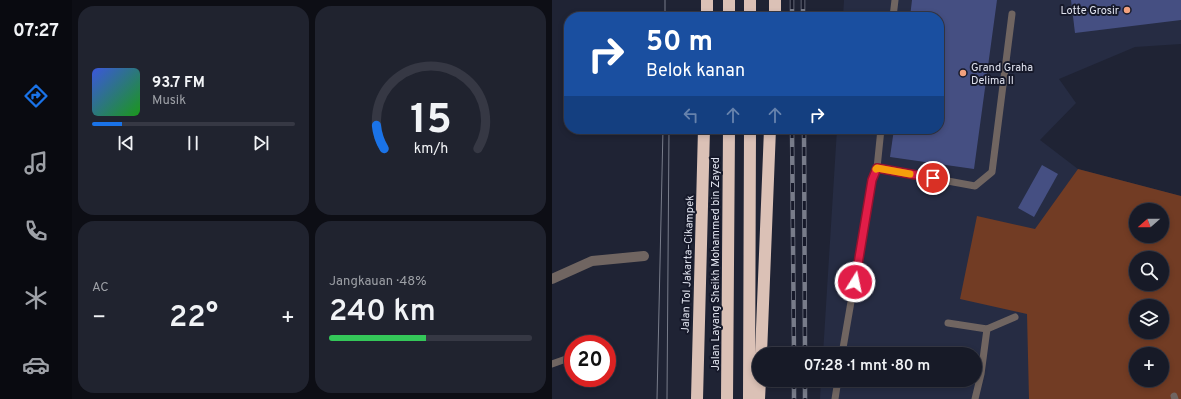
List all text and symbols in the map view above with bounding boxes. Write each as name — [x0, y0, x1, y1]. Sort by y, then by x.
place label: Lotte Grosir — [1060, 4, 1120, 18]
marker: Lotte Grosir — [1122, 5, 1132, 15]
text: 07:27 — [13, 20, 59, 43]
text: 50 m — [646, 25, 713, 61]
icon: right — [580, 28, 632, 80]
text: Belok kanan — [646, 60, 745, 83]
place label: Grand Graha Delima II — [971, 61, 1033, 88]
marker: Grand Graha Delima II — [958, 68, 968, 78]
text: 93.7 FM — [152, 74, 205, 93]
icon: directions — [22, 82, 50, 110]
text: Musik — [152, 93, 186, 109]
text: 15 — [409, 94, 452, 147]
icon: left — [680, 104, 702, 126]
icon: ahead — [722, 104, 744, 126]
icon: ahead — [764, 104, 786, 126]
icon: right — [806, 104, 828, 126]
icon: previous — [115, 132, 137, 154]
icon: pause — [182, 132, 204, 154]
icon: next — [250, 132, 272, 154]
text: km/h — [413, 139, 448, 157]
icon: music — [22, 149, 50, 177]
street label: Jalan Layang Sheikh Mohammed bin Zayed — [709, 157, 723, 371]
pin — [916, 161, 950, 195]
icon: arrive — [922, 167, 944, 189]
street label: Jalan Tol Jakarta–Cikampek — [679, 195, 697, 333]
north arrow — [1129, 203, 1169, 243]
map controls — [1129, 203, 1169, 387]
icon: phone — [22, 217, 50, 245]
button: search — [1129, 251, 1169, 291]
position arrow — [834, 261, 876, 303]
text: Jangkauan · 48% — [329, 274, 427, 290]
text: AC — [92, 280, 109, 296]
icon: climate — [22, 284, 50, 312]
text: 240 km — [329, 294, 436, 331]
button: layers — [1129, 299, 1169, 339]
text: 22° — [169, 300, 218, 337]
text: − — [92, 305, 106, 332]
text: + — [281, 305, 295, 332]
speed limit sign: 20 — [564, 335, 616, 387]
button: + — [1129, 347, 1169, 387]
icon: car — [22, 351, 50, 379]
text: 07:28 · 1 mnt · 80 m — [804, 357, 930, 376]

